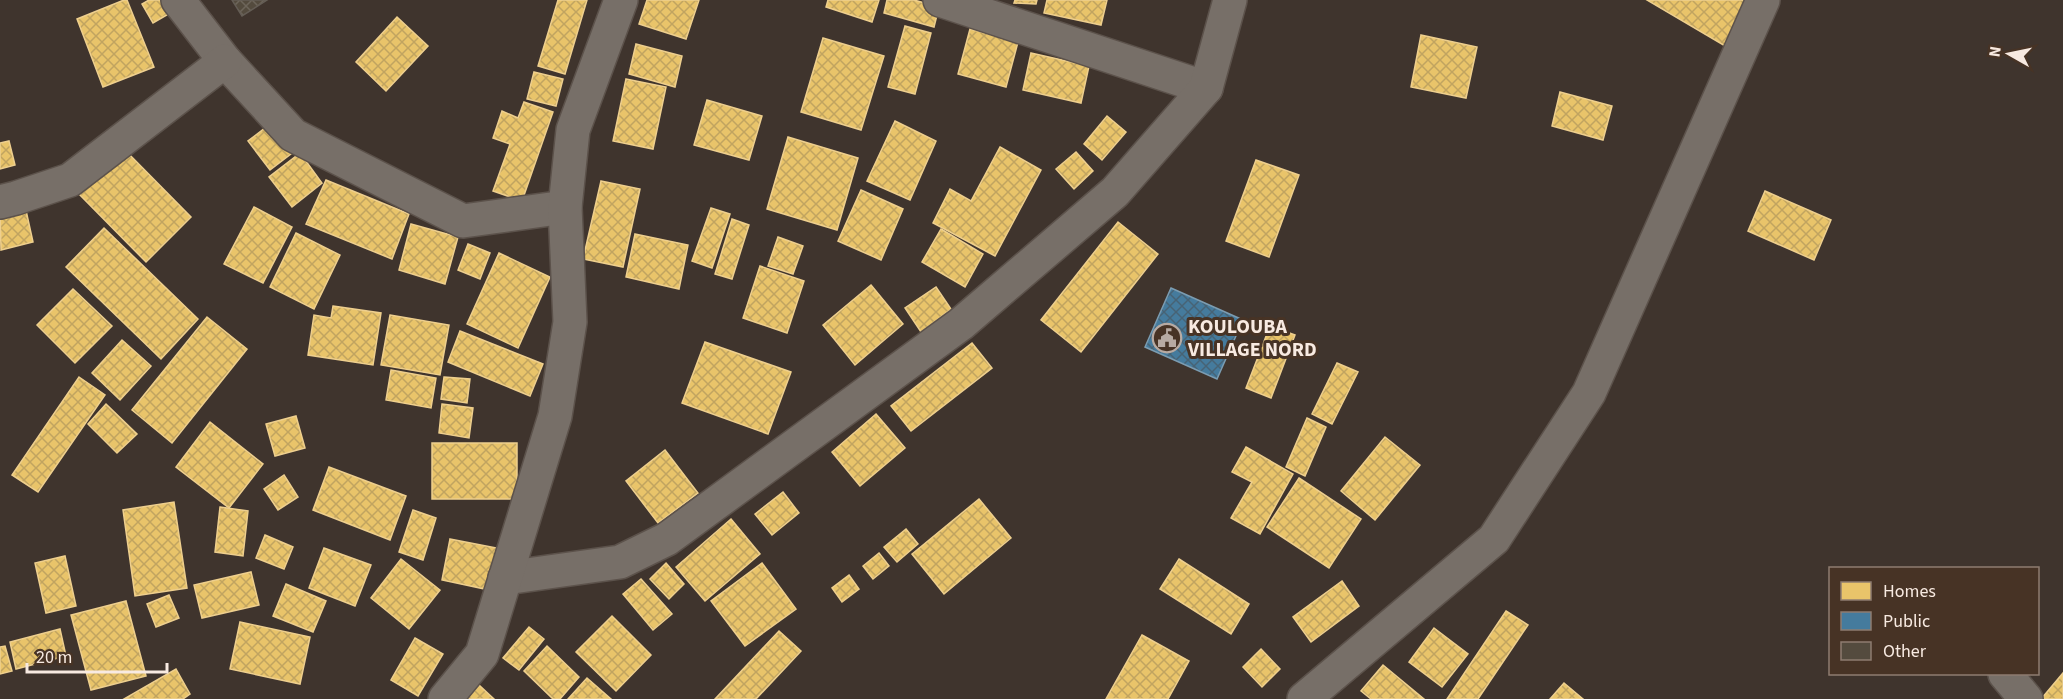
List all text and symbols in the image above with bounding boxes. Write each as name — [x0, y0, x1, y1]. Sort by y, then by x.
north arrow — [1979, 24, 2039, 84]
text: N — [1983, 45, 2007, 59]
place label: KOULOUBA VILLAGE NORD — [1187, 313, 1317, 364]
public building icon: KOULOUBA VILLAGE NORD — [1151, 322, 1183, 354]
legend — [1829, 567, 2039, 675]
text: Homes — [1883, 579, 1936, 604]
text: Public — [1883, 609, 1930, 634]
scale bar — [27, 636, 166, 674]
text: Other — [1883, 639, 1927, 664]
text: 20 m — [36, 645, 72, 670]

